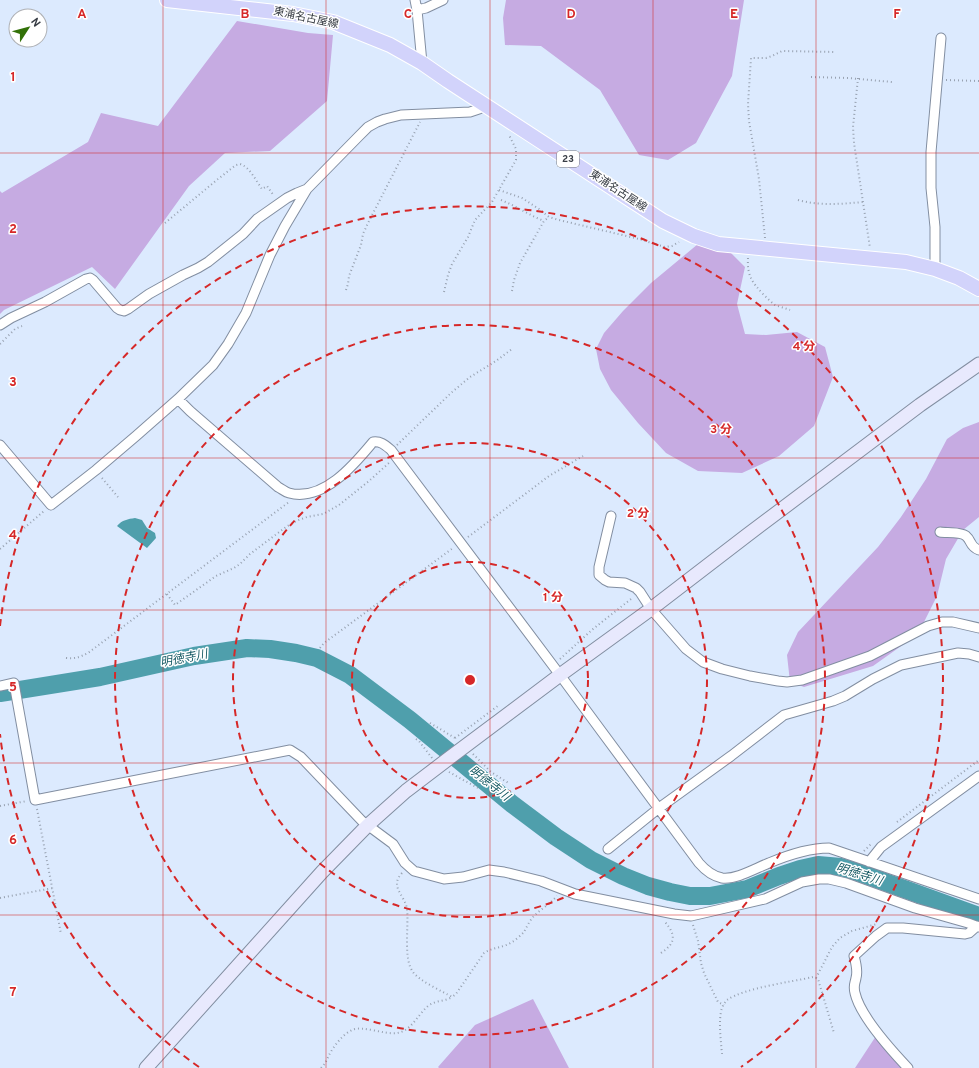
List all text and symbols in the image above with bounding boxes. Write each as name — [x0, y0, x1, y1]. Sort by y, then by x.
street label: 東浦名古屋線 — [272, 4, 340, 32]
text: A — [77, 7, 87, 23]
text: B — [241, 7, 250, 23]
text: C — [404, 7, 412, 23]
text: D — [566, 7, 576, 23]
text: E — [730, 7, 738, 23]
text: F — [893, 7, 901, 23]
north arrow — [8, 8, 48, 48]
text: N — [27, 15, 43, 30]
text: 1 — [10, 70, 16, 86]
road number: 23 — [557, 151, 579, 167]
street label: 東浦名古屋線 — [587, 167, 649, 215]
text: 2 — [9, 222, 17, 238]
text: 4 分 — [793, 339, 815, 355]
text: 3 — [9, 375, 17, 391]
text: 3 分 — [710, 422, 732, 438]
text: 2 分 — [627, 506, 649, 522]
text: 4 — [9, 528, 17, 544]
text: 1 分 — [543, 590, 563, 606]
water label: 明徳寺川 — [159, 646, 211, 671]
centre of rings — [463, 673, 477, 687]
text: 5 — [9, 680, 17, 696]
water label: 明徳寺川 — [465, 763, 514, 806]
text: 6 — [9, 833, 17, 849]
water label: 明徳寺川 — [834, 860, 886, 890]
text: 7 — [10, 985, 17, 1001]

